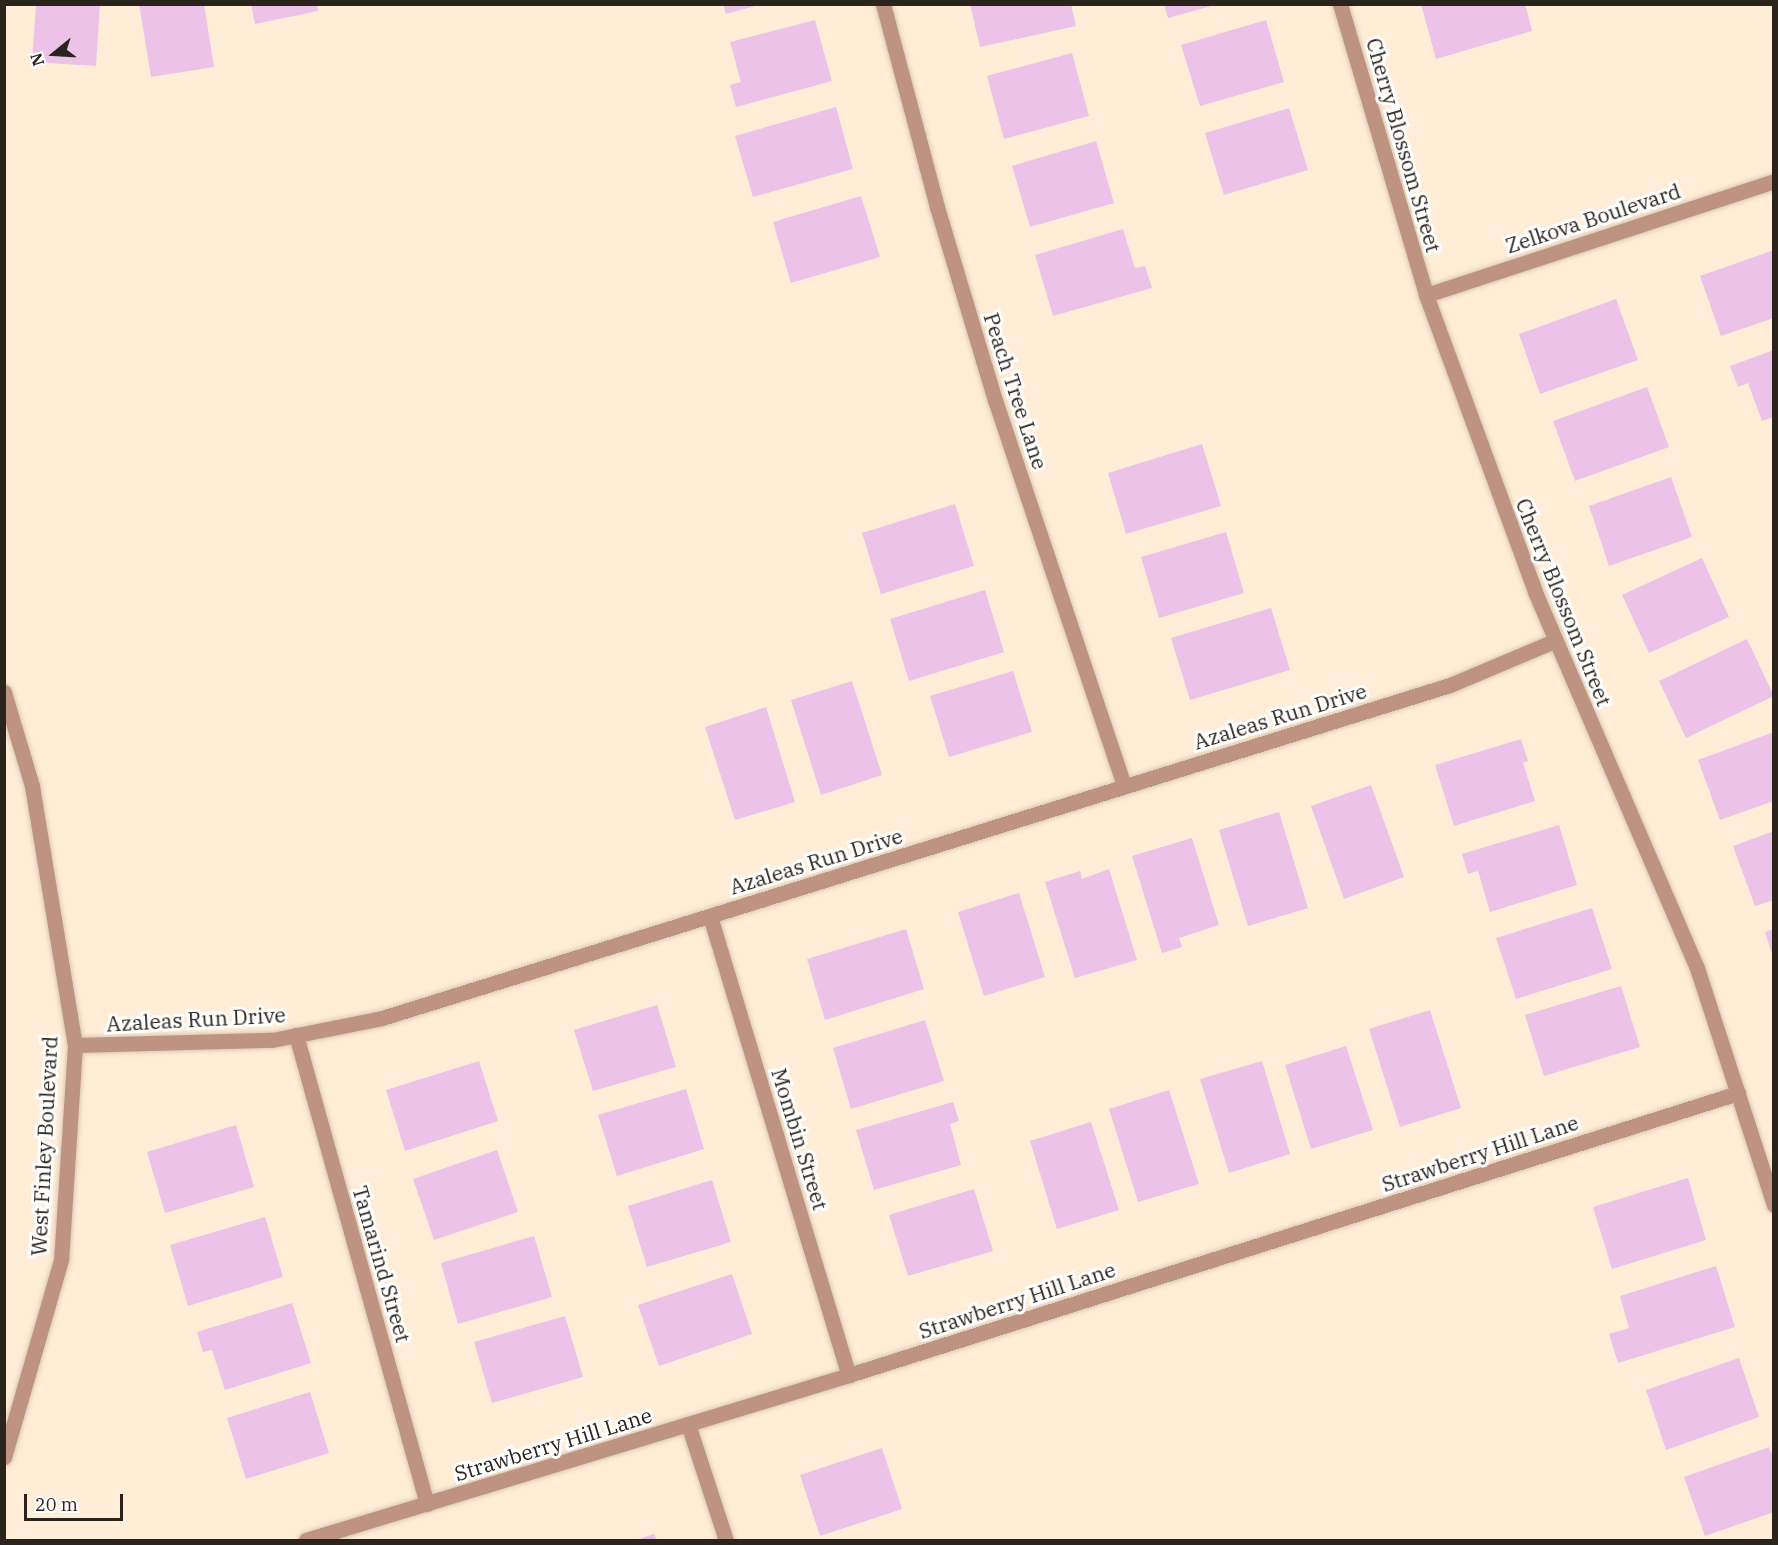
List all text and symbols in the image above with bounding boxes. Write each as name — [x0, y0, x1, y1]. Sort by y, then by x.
north arrow — [24, 24, 84, 84]
street label: Cherry Blossom Street — [1361, 35, 1447, 255]
text: N — [25, 50, 48, 69]
street label: Zelkova Boulevard — [1502, 178, 1684, 258]
street label: Peach Tree Lane — [979, 310, 1053, 472]
street label: Cherry Blossom Street — [1511, 495, 1617, 709]
street label: Azaleas Run Drive — [1190, 678, 1370, 754]
street label: Azaleas Run Drive — [726, 823, 906, 899]
street label: Azaleas Run Drive — [106, 1002, 286, 1036]
street label: West Finley Boulevard — [26, 1035, 62, 1257]
street label: Mombin Street — [767, 1065, 833, 1213]
street label: Strawberry Hill Lane — [1379, 1109, 1581, 1197]
street label: Tamarind Street — [348, 1183, 416, 1345]
street label: Strawberry Hill Lane — [916, 1256, 1118, 1344]
street label: Strawberry Hill Lane — [451, 1402, 655, 1486]
scale bar — [27, 1482, 126, 1520]
text: 20 m — [35, 1493, 78, 1516]

